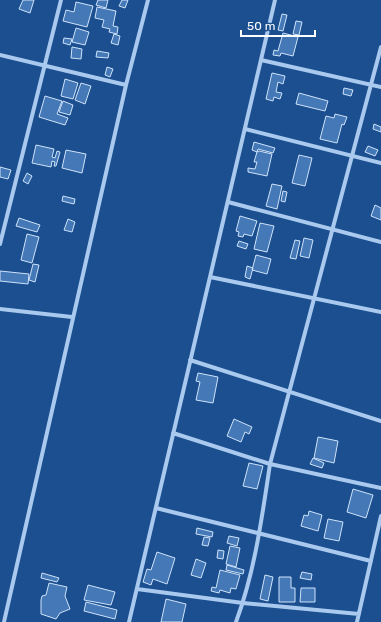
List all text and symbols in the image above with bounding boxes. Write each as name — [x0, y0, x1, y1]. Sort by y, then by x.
scale bar — [241, 12, 315, 38]
text: 50 m — [247, 19, 275, 33]

